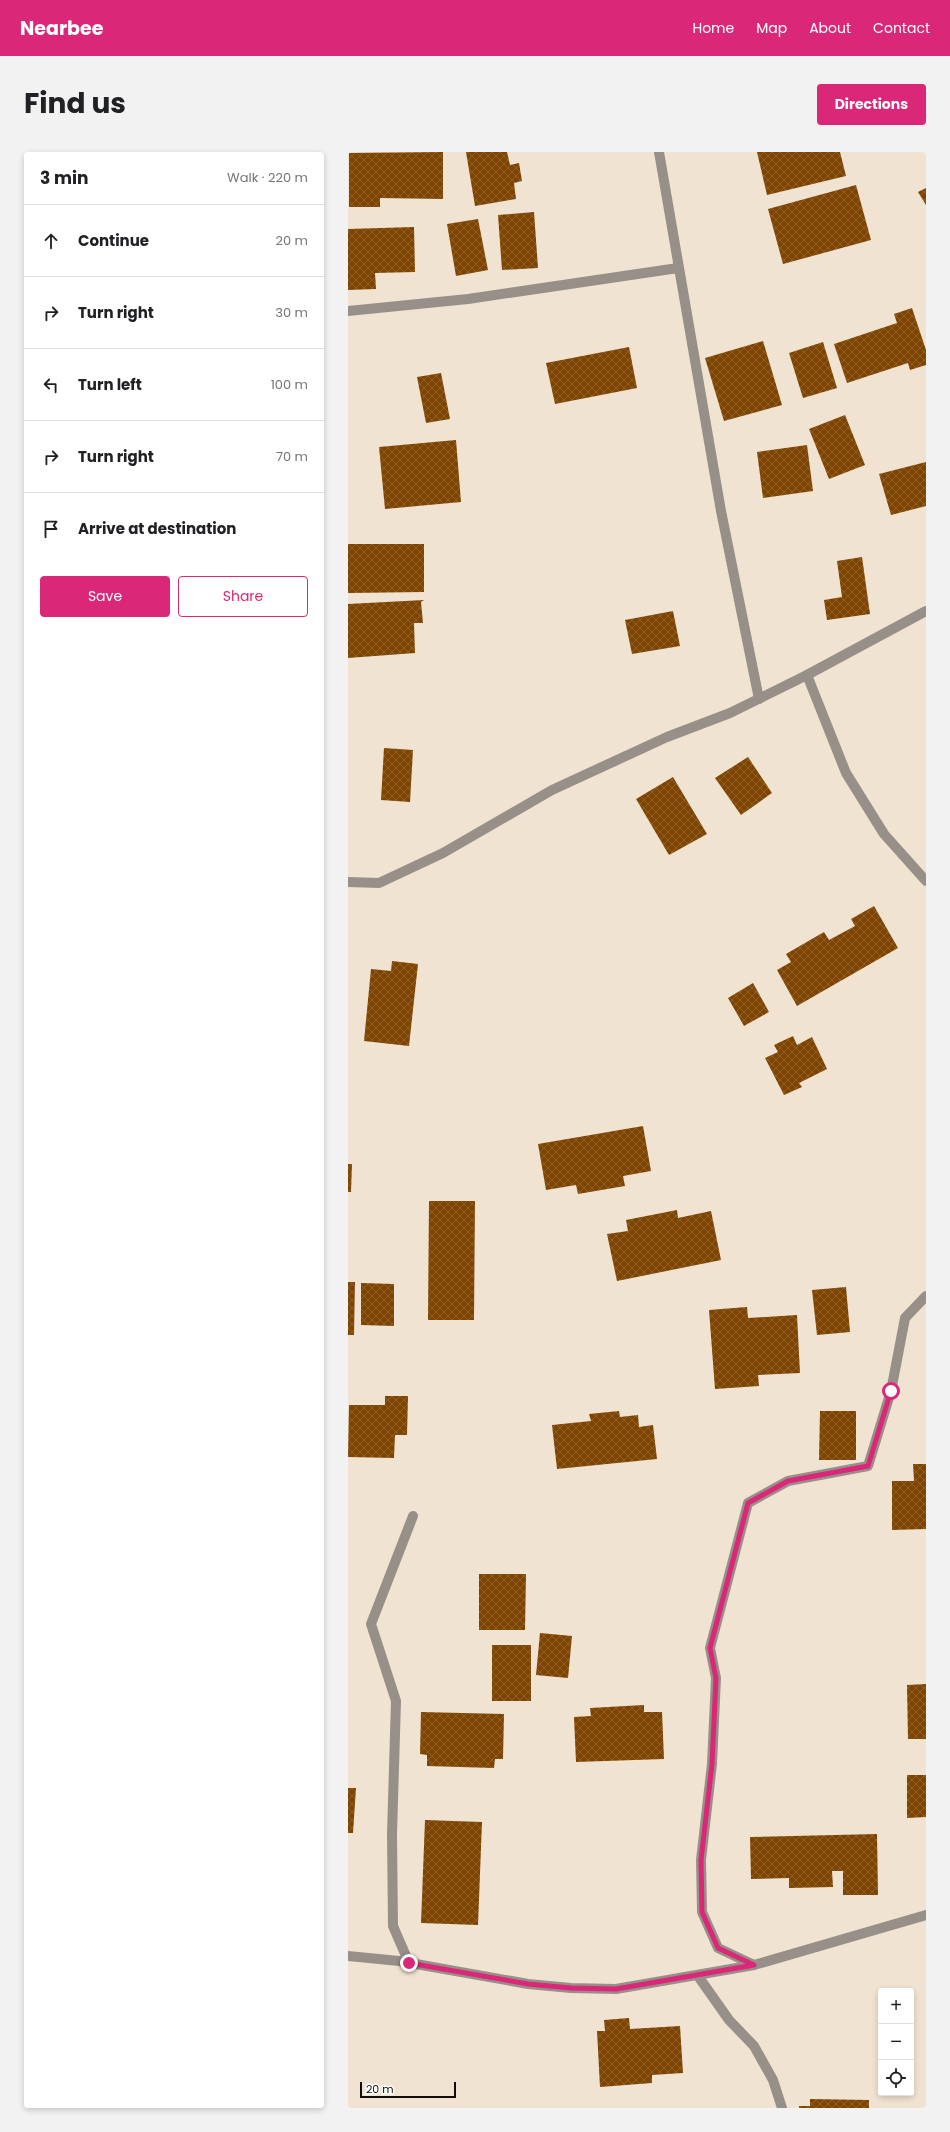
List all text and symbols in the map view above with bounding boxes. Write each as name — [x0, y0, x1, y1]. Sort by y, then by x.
text: Nearbee — [20, 15, 103, 42]
text: Home — [692, 18, 734, 38]
text: Map — [756, 18, 787, 38]
text: About — [809, 18, 851, 38]
text: Contact — [873, 18, 930, 38]
text: Find us — [24, 84, 126, 123]
button: Directions — [817, 84, 926, 125]
text: 3 min — [40, 166, 88, 190]
text: Walk · 220 m — [227, 168, 308, 187]
icon: ahead — [40, 230, 62, 252]
text: Continue — [78, 230, 149, 251]
text: 20 m — [275, 231, 308, 250]
icon: right — [40, 302, 62, 324]
text: Turn right — [78, 302, 154, 323]
text: 30 m — [275, 303, 308, 322]
icon: left — [40, 374, 62, 396]
text: Turn left — [78, 374, 142, 395]
text: 100 m — [271, 375, 308, 394]
icon: right — [40, 446, 62, 468]
text: Turn right — [78, 446, 154, 467]
text: 70 m — [276, 447, 308, 466]
icon: arrive — [40, 518, 62, 540]
text: Arrive at destination — [78, 518, 236, 539]
button: Save — [40, 576, 170, 617]
button: Share — [178, 576, 308, 617]
route start — [882, 1382, 900, 1400]
route end — [400, 1954, 418, 1972]
map controls — [878, 1988, 914, 2096]
button: + — [878, 1988, 914, 2024]
button: − — [878, 2024, 914, 2060]
button: locate — [878, 2060, 914, 2096]
scale bar — [360, 2080, 456, 2099]
text: 20 m — [366, 2081, 394, 2097]

